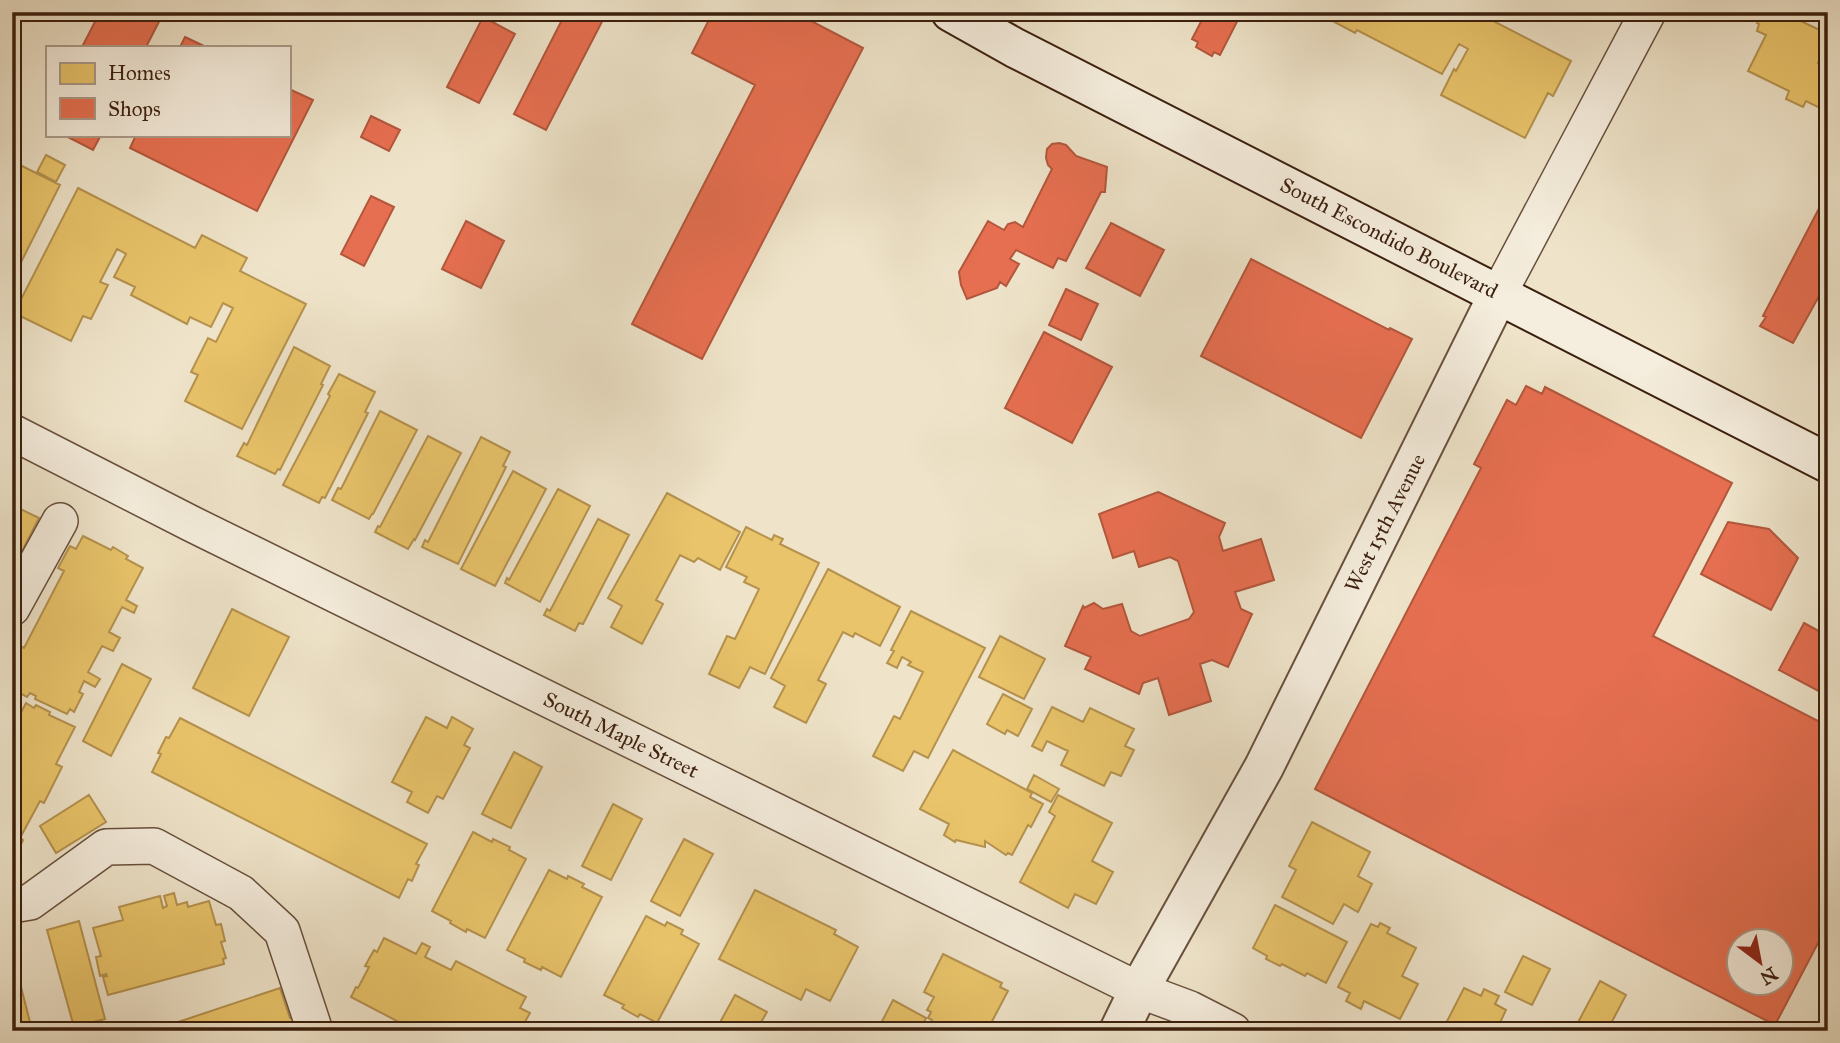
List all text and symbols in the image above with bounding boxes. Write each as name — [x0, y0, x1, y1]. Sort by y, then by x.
legend — [46, 46, 290, 136]
text: Homes — [108, 60, 171, 86]
text: Shops — [108, 96, 161, 122]
street label: South Escondido Boulevard — [1276, 172, 1503, 304]
street label: West 15th Avenue — [1339, 449, 1431, 597]
street label: South Maple Street — [539, 686, 703, 784]
north arrow — [1724, 928, 1794, 998]
text: N — [1756, 962, 1782, 990]

